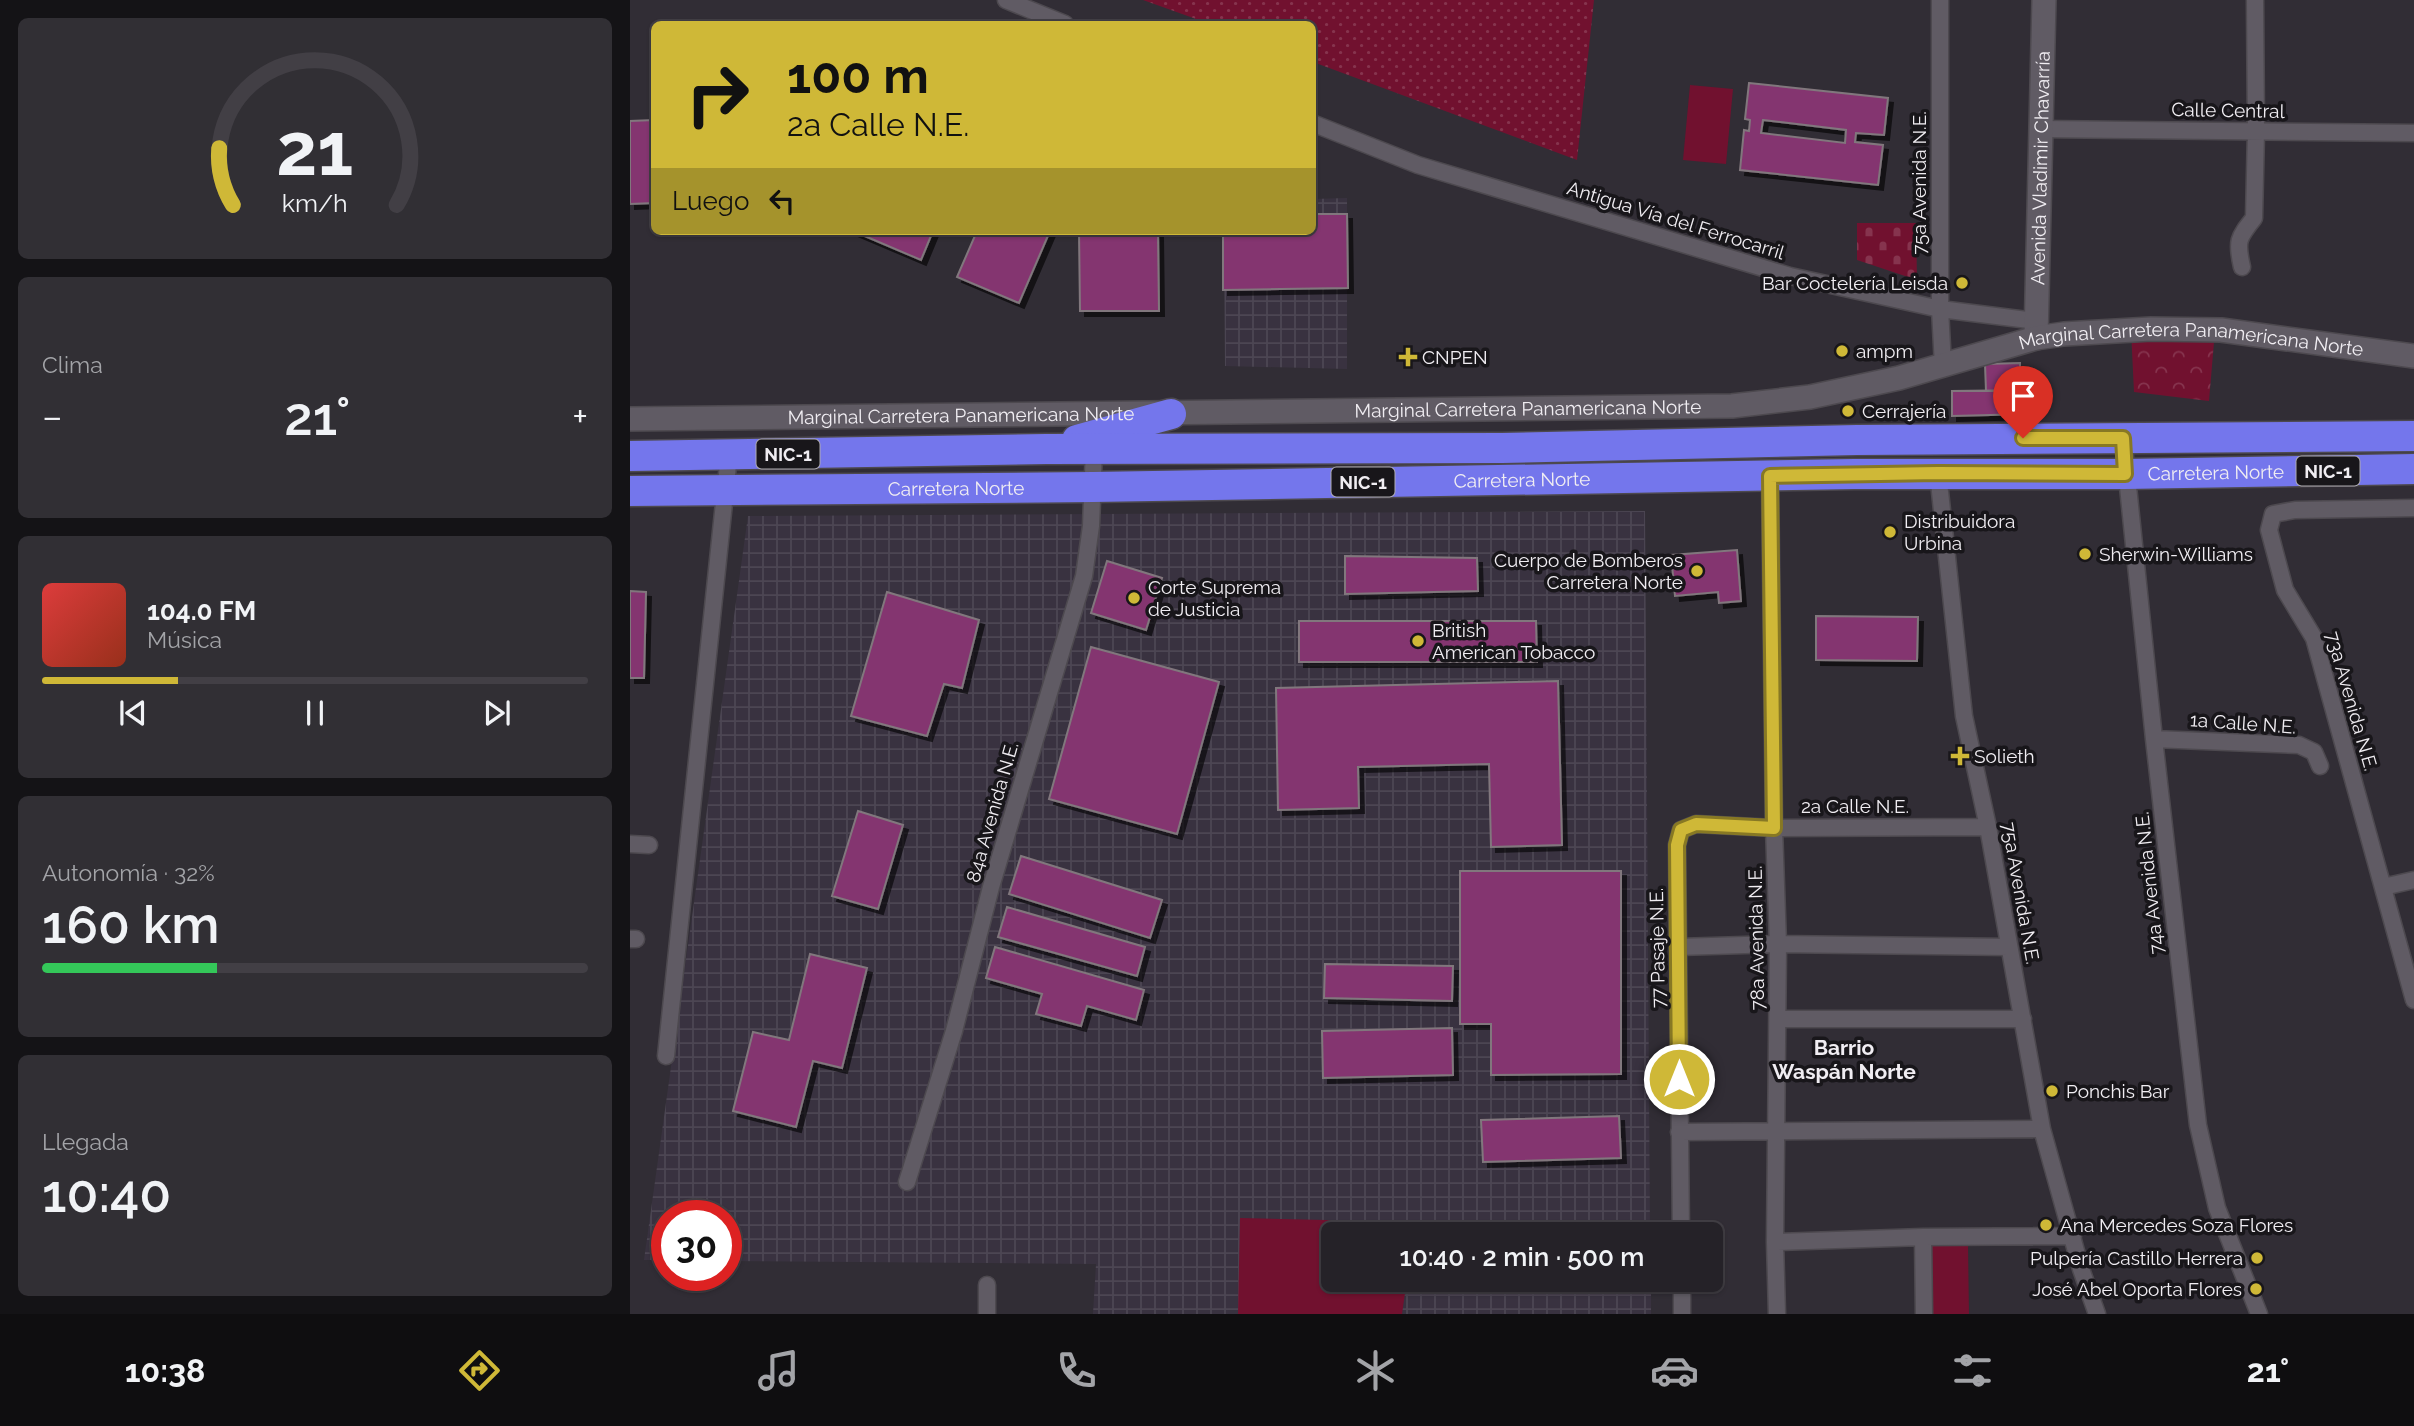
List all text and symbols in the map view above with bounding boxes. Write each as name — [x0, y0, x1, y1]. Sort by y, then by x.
text: 100 m — [787, 47, 929, 104]
icon: right — [672, 49, 763, 140]
street label: Avenida Vladimir Chavarría — [2026, 51, 2054, 285]
street label: Calle Central — [2171, 98, 2286, 122]
text: 2a Calle N.E. — [787, 106, 969, 143]
text: 21 — [276, 107, 354, 192]
street label: 75a Avenida N.E. — [1908, 111, 1930, 255]
street label: Antigua Vía del Ferrocarril — [1565, 176, 1788, 264]
icon: left — [763, 182, 801, 220]
text: Luego — [672, 186, 749, 216]
text: km/h — [282, 187, 348, 217]
place label: Bar Coctelería Leisda — [1762, 272, 1948, 294]
marker: Bar Coctelería Leisda — [1954, 275, 1970, 291]
street label: Marginal Carretera Panamericana Norte — [2016, 318, 2365, 360]
place label: ampm — [1856, 340, 1913, 362]
marker: ampm — [1834, 343, 1850, 359]
place label: CNPEN — [1422, 346, 1488, 368]
marker: CNPEN — [1400, 349, 1416, 365]
text: Clima — [42, 351, 103, 378]
pin — [1993, 366, 2053, 438]
icon: arrive — [2004, 377, 2042, 415]
text: 21° — [284, 386, 351, 447]
text: − — [42, 394, 62, 439]
text: + — [572, 394, 588, 439]
street label: Marginal Carretera Panamericana Norte — [1354, 395, 1701, 421]
place label: Cerrajería — [1862, 400, 1946, 422]
street label: Marginal Carretera Panamericana Norte — [787, 402, 1135, 428]
marker: Cerrajería — [1840, 403, 1856, 419]
road number: NIC-1 — [757, 440, 820, 468]
road number: NIC-1 — [2296, 457, 2360, 486]
street label: Carretera Norte — [2147, 460, 2284, 485]
road number: NIC-1 — [1332, 468, 1394, 496]
street label: Carretera Norte — [1453, 468, 1590, 492]
street label: Carretera Norte — [888, 477, 1024, 500]
place label: Distribuidora Urbina — [1904, 510, 2015, 554]
marker: Distribuidora Urbina — [1882, 524, 1898, 540]
place label: Sherwin-Williams — [2099, 543, 2253, 565]
marker: Sherwin-Williams — [2077, 546, 2093, 562]
place label: Cuerpo de Bomberos Carretera Norte — [1494, 549, 1683, 593]
marker: Cuerpo de Bomberos Carretera Norte — [1689, 563, 1705, 579]
place label: Corte Suprema de Justicia — [1148, 576, 1281, 620]
marker: Corte Suprema de Justicia — [1126, 590, 1142, 606]
text: 104.0 FM — [147, 596, 256, 626]
place label: British American Tobacco — [1432, 619, 1595, 663]
text: Música — [147, 626, 222, 653]
street label: 73a Avenida N.E. — [2322, 629, 2382, 773]
marker: British American Tobacco — [1410, 633, 1426, 649]
icon: previous — [114, 694, 152, 732]
icon: pause — [296, 694, 334, 732]
icon: next — [478, 694, 516, 732]
street label: 1a Calle N.E. — [2189, 708, 2297, 738]
street label: 84a Avenida N.E. — [961, 739, 1023, 885]
place label: Solieth — [1974, 745, 2035, 767]
marker: Solieth — [1952, 748, 1968, 764]
street label: 2a Calle N.E. — [1801, 795, 1909, 817]
street label: 74a Avenida N.E. — [2131, 811, 2167, 955]
street label: 75a Avenida N.E. — [1998, 820, 2044, 966]
text: Autonomía · 32% — [42, 859, 215, 886]
street label: 78a Avenida N.E. — [1744, 865, 1768, 1011]
street label: 77 Pasaje N.E. — [1645, 888, 1669, 1008]
text: 160 km — [42, 894, 220, 955]
district label: Barrio Waspán Norte — [1772, 1035, 1916, 1084]
position arrow — [1642, 1042, 1716, 1116]
place label: Ponchis Bar — [2066, 1080, 2170, 1102]
marker: Ponchis Bar — [2044, 1083, 2060, 1099]
text: Llegada — [42, 1128, 129, 1155]
text: 10:40 — [42, 1163, 171, 1224]
speed limit sign: 30 — [651, 1200, 742, 1291]
place label: Ana Mercedes Soza Flores — [2060, 1214, 2293, 1236]
marker: Ana Mercedes Soza Flores — [2038, 1217, 2054, 1233]
text: 10:40 · 2 min · 500 m — [1400, 1242, 1644, 1272]
place label: Pulpería Castillo Herrera — [2030, 1247, 2243, 1269]
marker: Pulpería Castillo Herrera — [2249, 1250, 2265, 1266]
place label: José Abel Oporta Flores — [2032, 1278, 2242, 1300]
marker: José Abel Oporta Flores — [2248, 1281, 2264, 1297]
icon: directions — [455, 1346, 504, 1395]
icon: music — [754, 1346, 803, 1395]
icon: phone — [1052, 1346, 1101, 1395]
icon: climate — [1351, 1346, 1400, 1395]
icon: car — [1650, 1346, 1699, 1395]
icon: filters — [1948, 1346, 1997, 1395]
text: 10:38 — [125, 1352, 205, 1389]
text: 21° — [2247, 1352, 2289, 1389]

